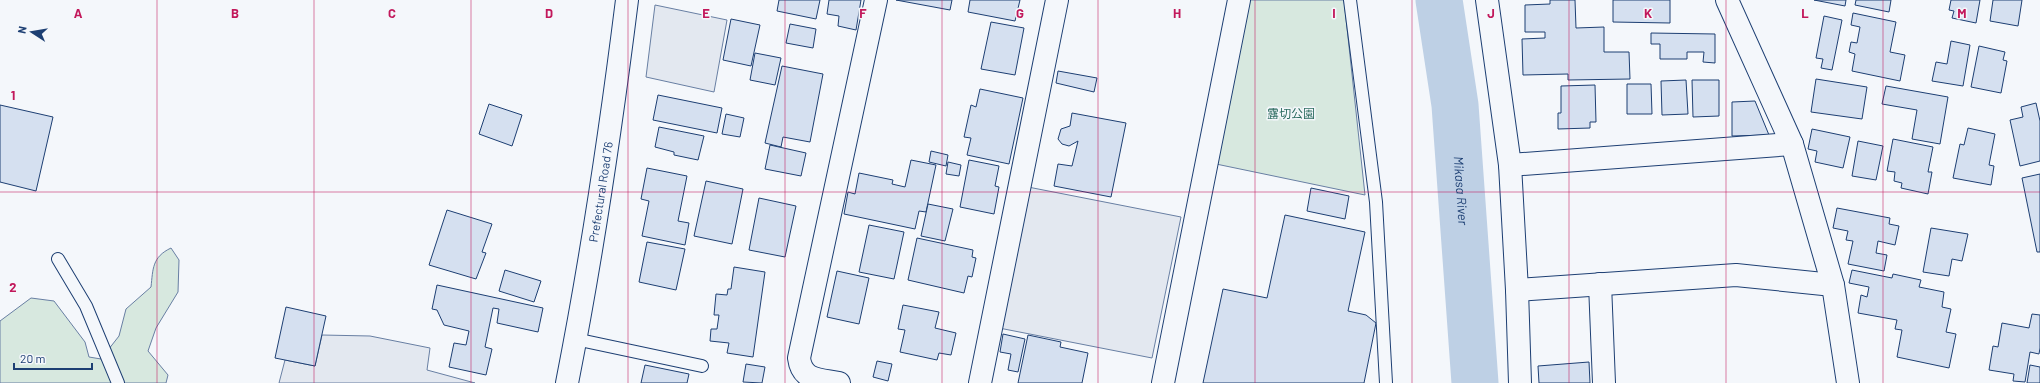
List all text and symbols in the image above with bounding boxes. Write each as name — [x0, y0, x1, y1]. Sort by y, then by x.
text: A — [74, 5, 83, 21]
text: B — [231, 5, 239, 21]
text: C — [388, 5, 396, 21]
text: D — [545, 5, 553, 21]
text: E — [702, 5, 710, 21]
text: F — [859, 5, 867, 21]
text: G — [1016, 5, 1024, 21]
text: H — [1173, 5, 1181, 21]
text: I — [1332, 5, 1336, 21]
text: J — [1487, 5, 1495, 21]
text: K — [1644, 5, 1652, 21]
text: L — [1801, 5, 1809, 21]
text: M — [1957, 5, 1967, 21]
north arrow — [12, 12, 52, 52]
text: N — [15, 25, 29, 35]
text: 1 — [11, 87, 15, 103]
park label: 露切公園 — [1267, 106, 1315, 120]
street label: Prefectural Road 76 — [585, 141, 615, 243]
water label: Mikasa River — [1451, 156, 1472, 226]
text: 2 — [9, 279, 17, 295]
scale bar — [14, 345, 92, 371]
text: 20 m — [20, 351, 46, 365]

